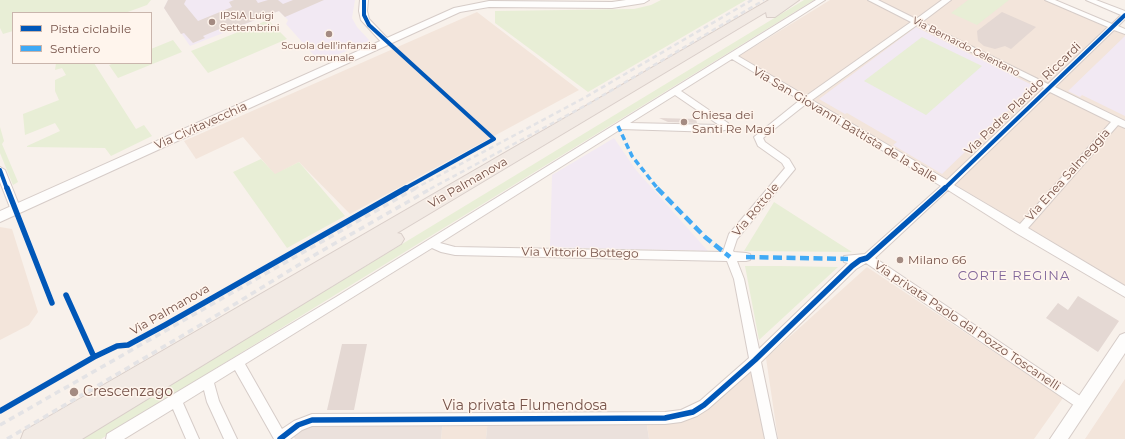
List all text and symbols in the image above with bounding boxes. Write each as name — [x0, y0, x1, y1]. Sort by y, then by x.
place label: IPSIA Luigi Settembrini — [220, 10, 279, 34]
legend — [12, 12, 152, 64]
street label: Via Bernardo Celentano — [910, 15, 1022, 79]
marker: IPSIA Luigi Settembrini — [207, 17, 217, 27]
text: Pista ciclabile — [50, 21, 131, 36]
marker: Scuola dell'infanzia comunale — [324, 29, 334, 39]
place label: Scuola dell'infanzia comunale — [281, 40, 377, 64]
street label: Via Padre Placido Riccardi — [962, 40, 1084, 158]
text: Sentiero — [50, 41, 100, 56]
street label: Via San Giovanni Battista de la Salle — [750, 64, 940, 186]
street label: Via Civitavecchia — [152, 99, 250, 153]
place label: Chiesa dei Santi Re Magi — [692, 108, 775, 136]
marker: Chiesa dei Santi Re Magi — [679, 117, 689, 127]
street label: Via Enea Salmeggia — [1023, 126, 1113, 224]
street label: Via Palmanova — [426, 155, 510, 211]
street label: Via Rottole — [730, 180, 782, 240]
street label: Via Vittorio Bottego — [521, 245, 639, 261]
place label: Milano 66 — [908, 253, 966, 267]
marker: Milano 66 — [895, 255, 905, 265]
street label: Via privata Paolo dal Pozzo Toscanelli — [871, 258, 1063, 394]
district label: CORTE REGINA — [958, 268, 1070, 284]
street label: Via Palmanova — [128, 282, 212, 338]
place label: Crescenzago — [83, 384, 173, 400]
marker: Crescenzago — [68, 386, 80, 398]
street label: Via privata Flumendosa — [442, 398, 608, 414]

